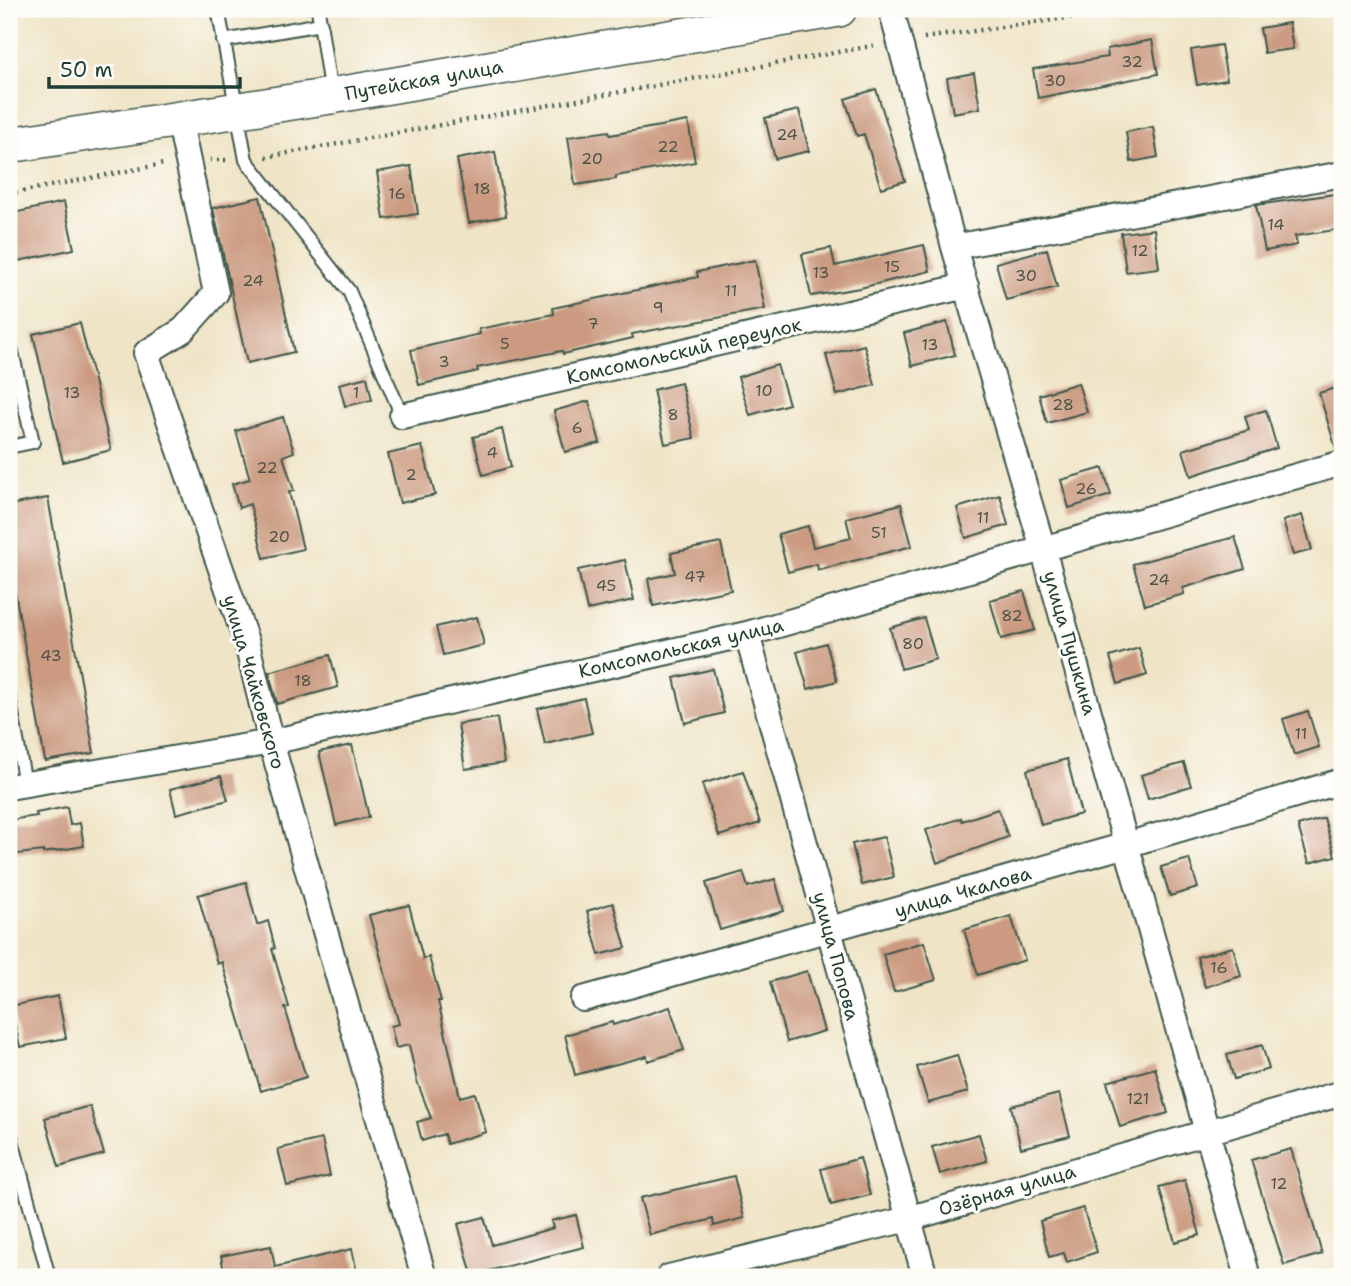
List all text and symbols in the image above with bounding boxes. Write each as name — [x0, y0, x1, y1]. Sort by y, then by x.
scale bar — [49, 46, 240, 90]
house number: 32 — [1121, 51, 1143, 72]
street label: Путейская улица — [343, 54, 505, 106]
text: 50 m — [60, 56, 113, 84]
house number: 30 — [1044, 70, 1066, 91]
house number: 24 — [776, 124, 798, 145]
house number: 22 — [657, 136, 679, 157]
house number: 20 — [581, 148, 603, 169]
house number: 18 — [473, 178, 491, 199]
house number: 16 — [388, 183, 406, 204]
house number: 14 — [1267, 214, 1285, 235]
house number: 12 — [1131, 240, 1149, 261]
house number: 15 — [884, 256, 900, 277]
house number: 13 — [812, 262, 830, 283]
house number: 30 — [1015, 265, 1037, 286]
house number: 24 — [242, 270, 264, 291]
house number: 11 — [725, 280, 737, 301]
house number: 9 — [652, 297, 664, 318]
street label: Комсомольский переулок — [564, 312, 804, 390]
house number: 7 — [587, 313, 599, 334]
house number: 5 — [500, 333, 510, 354]
house number: 13 — [921, 334, 939, 355]
house number: 3 — [438, 351, 450, 372]
house number: 10 — [755, 380, 773, 401]
house number: 13 — [63, 382, 81, 403]
house number: 1 — [353, 382, 359, 403]
house number: 28 — [1052, 394, 1074, 415]
house number: 8 — [667, 404, 679, 425]
house number: 6 — [571, 417, 583, 438]
house number: 4 — [486, 442, 498, 463]
house number: 22 — [256, 457, 278, 478]
house number: 2 — [405, 464, 417, 485]
house number: 26 — [1075, 478, 1097, 499]
house number: 11 — [977, 507, 989, 528]
house number: 51 — [871, 522, 887, 543]
house number: 20 — [268, 526, 290, 547]
house number: 47 — [684, 566, 706, 587]
street label: улица Пушкина — [1037, 568, 1103, 718]
house number: 24 — [1148, 569, 1170, 590]
house number: 45 — [596, 575, 616, 596]
street label: улица Чайковского — [217, 592, 291, 772]
house number: 82 — [1001, 605, 1023, 626]
street label: Комсомольская улица — [576, 612, 786, 684]
house number: 80 — [902, 633, 924, 654]
house number: 43 — [40, 645, 62, 666]
house number: 18 — [294, 670, 312, 691]
house number: 11 — [1295, 723, 1307, 744]
street label: улица Чкалова — [892, 861, 1034, 923]
street label: улица Попова — [807, 889, 865, 1023]
house number: 16 — [1210, 957, 1228, 978]
house number: 121 — [1127, 1088, 1149, 1109]
street label: Озёрная улица — [936, 1158, 1079, 1222]
house number: 12 — [1270, 1173, 1288, 1194]

